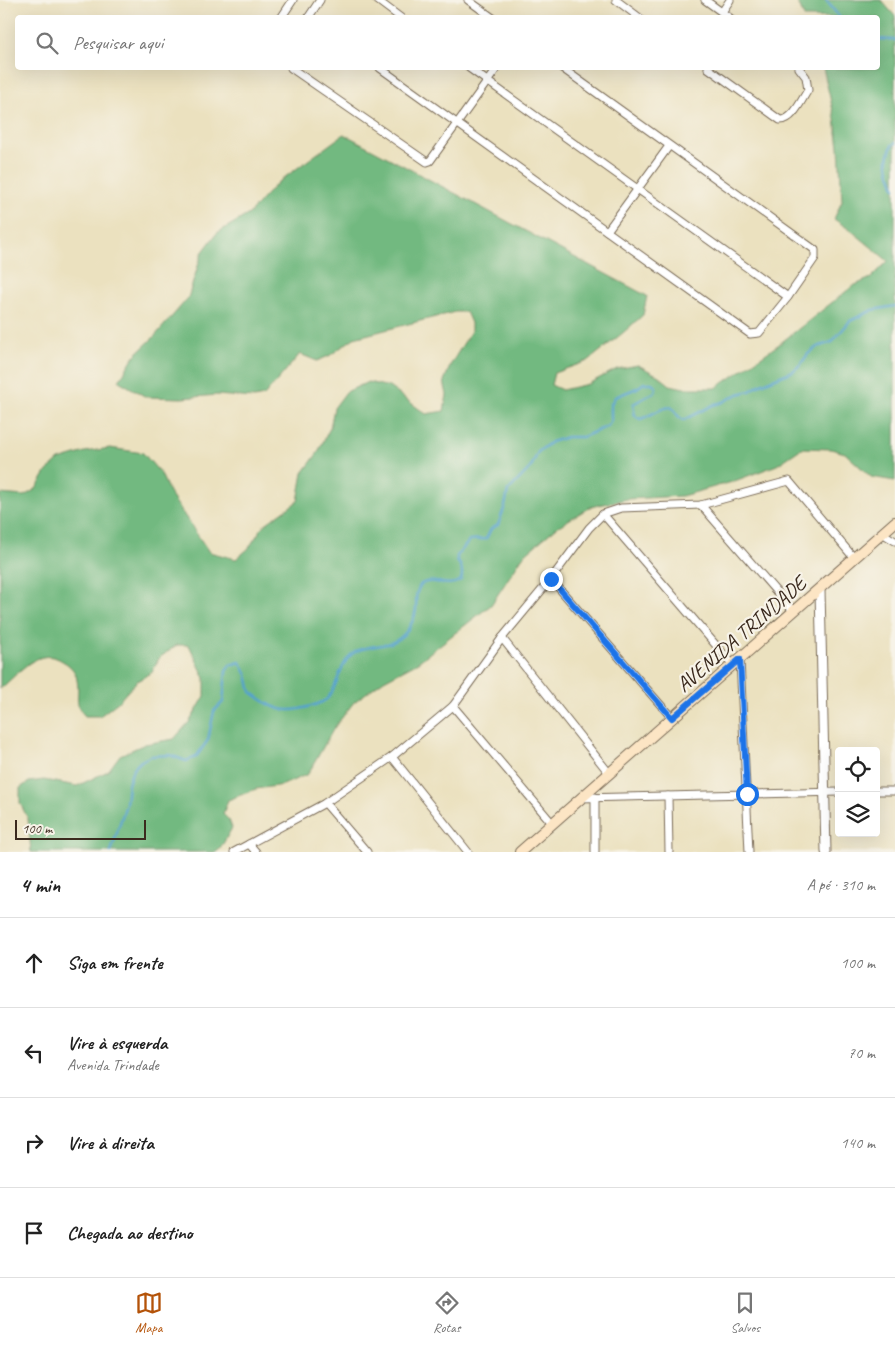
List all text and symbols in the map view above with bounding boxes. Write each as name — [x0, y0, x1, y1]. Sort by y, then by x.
search box — [15, 15, 880, 70]
icon: search — [33, 29, 61, 57]
text: Pesquisar aqui — [73, 31, 163, 55]
route end — [540, 568, 563, 591]
street label: AVENIDA TRINDADE — [671, 569, 814, 698]
map controls — [835, 747, 880, 837]
button: locate — [835, 747, 880, 792]
route start — [736, 783, 759, 806]
button: layers — [835, 792, 880, 837]
scale bar — [15, 817, 146, 840]
text: 100 m — [22, 820, 52, 837]
text: 4 min — [20, 872, 60, 898]
text: A pé · 310 m — [807, 875, 875, 895]
icon: ahead — [20, 949, 48, 977]
text: Siga em frente — [67, 951, 163, 975]
text: 100 m — [841, 953, 875, 973]
text: Vire à esquerda — [67, 1031, 167, 1055]
icon: left — [20, 1039, 48, 1067]
text: 70 m — [848, 1043, 875, 1063]
text: Avenida Trindade — [67, 1055, 159, 1075]
icon: right — [20, 1129, 48, 1157]
text: Vire à direita — [67, 1131, 154, 1155]
text: 140 m — [841, 1133, 875, 1153]
icon: arrive — [20, 1219, 48, 1247]
text: Chegada ao destino — [67, 1221, 193, 1245]
tab: Mapa — [135, 1289, 163, 1336]
tab: Rotas — [433, 1289, 461, 1336]
tab: Salvos — [731, 1289, 760, 1336]

